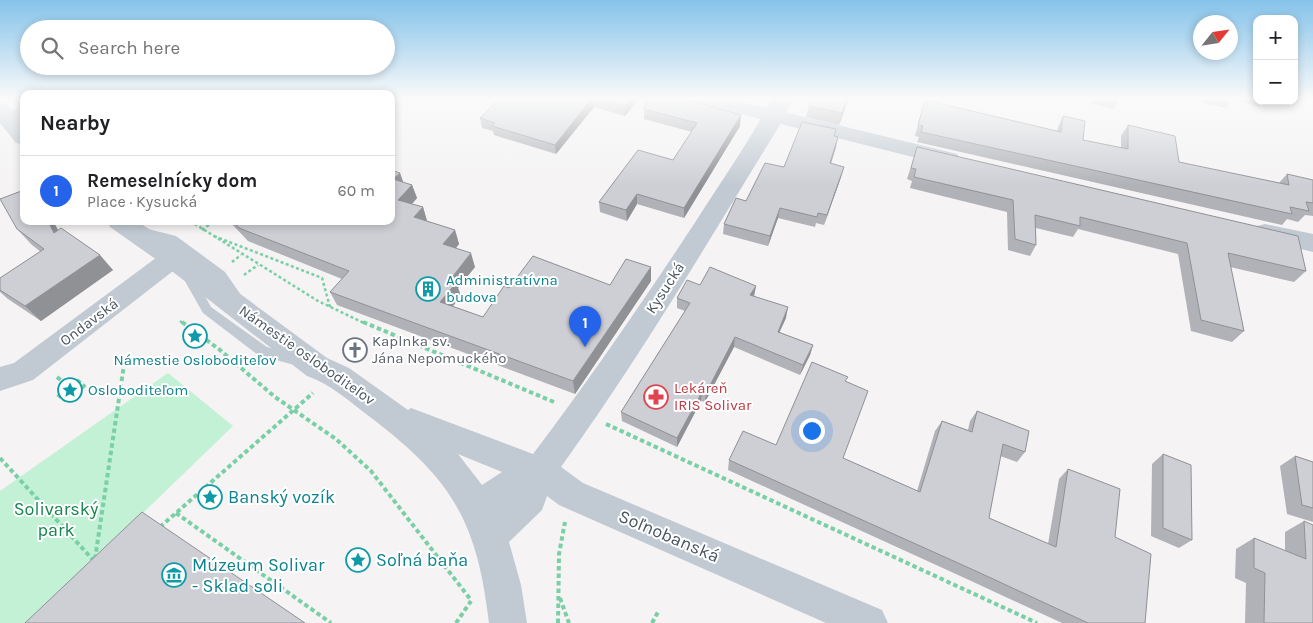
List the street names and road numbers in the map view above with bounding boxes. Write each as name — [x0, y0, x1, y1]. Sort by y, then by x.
street label: Kysucká — [642, 259, 688, 317]
street label: Ondavská — [56, 294, 122, 350]
street label: Námestie osloboditeľov — [236, 301, 379, 409]
street label: Soľnobanská — [615, 505, 723, 567]

